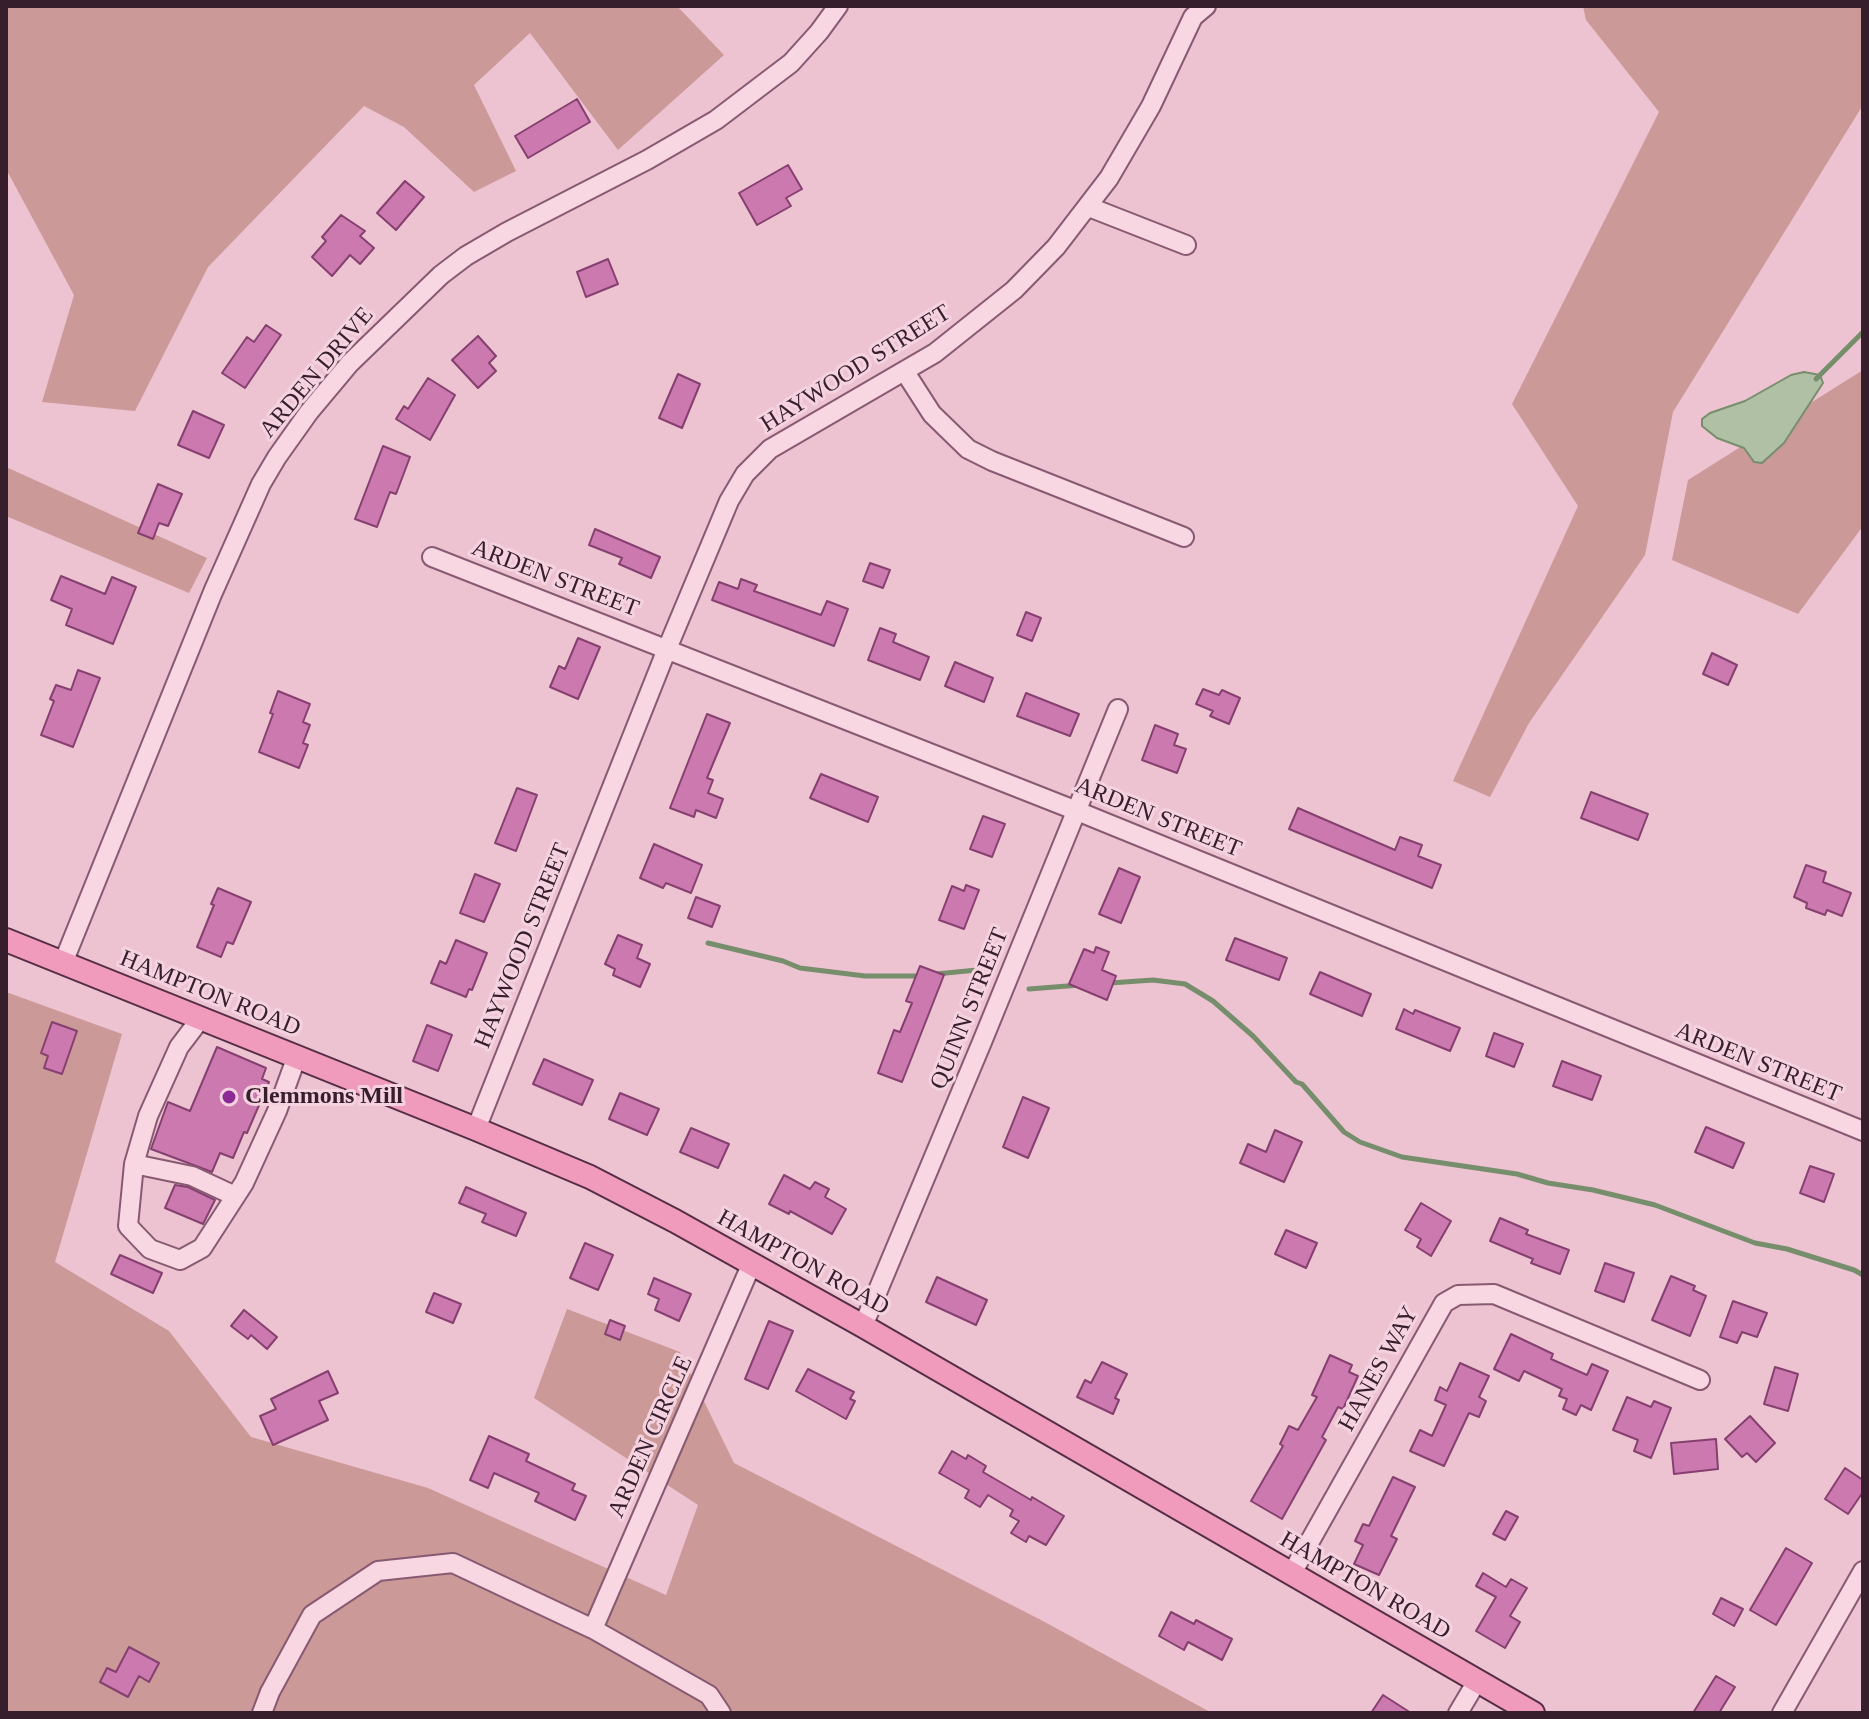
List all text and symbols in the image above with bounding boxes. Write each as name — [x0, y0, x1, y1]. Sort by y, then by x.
street label: HAYWOOD STREET — [756, 299, 956, 439]
street label: ARDEN DRIVE — [254, 302, 380, 444]
street label: ARDEN STREET — [467, 534, 643, 624]
street label: ARDEN STREET — [1071, 772, 1245, 864]
street label: HAYWOOD STREET — [469, 839, 577, 1053]
street label: QUINN STREET — [925, 924, 1015, 1094]
street label: HAMPTON ROAD — [115, 945, 305, 1043]
street label: ARDEN STREET — [1671, 1017, 1845, 1109]
place label: Clemmons Mill — [245, 1083, 403, 1111]
marker: Clemmons Mill — [220, 1088, 238, 1106]
street label: HAMPTON ROAD — [712, 1204, 894, 1322]
street label: HANES WAY — [1333, 1301, 1425, 1437]
street label: ARDEN CIRCLE — [602, 1352, 700, 1522]
street label: HAMPTON ROAD — [1275, 1525, 1455, 1647]

